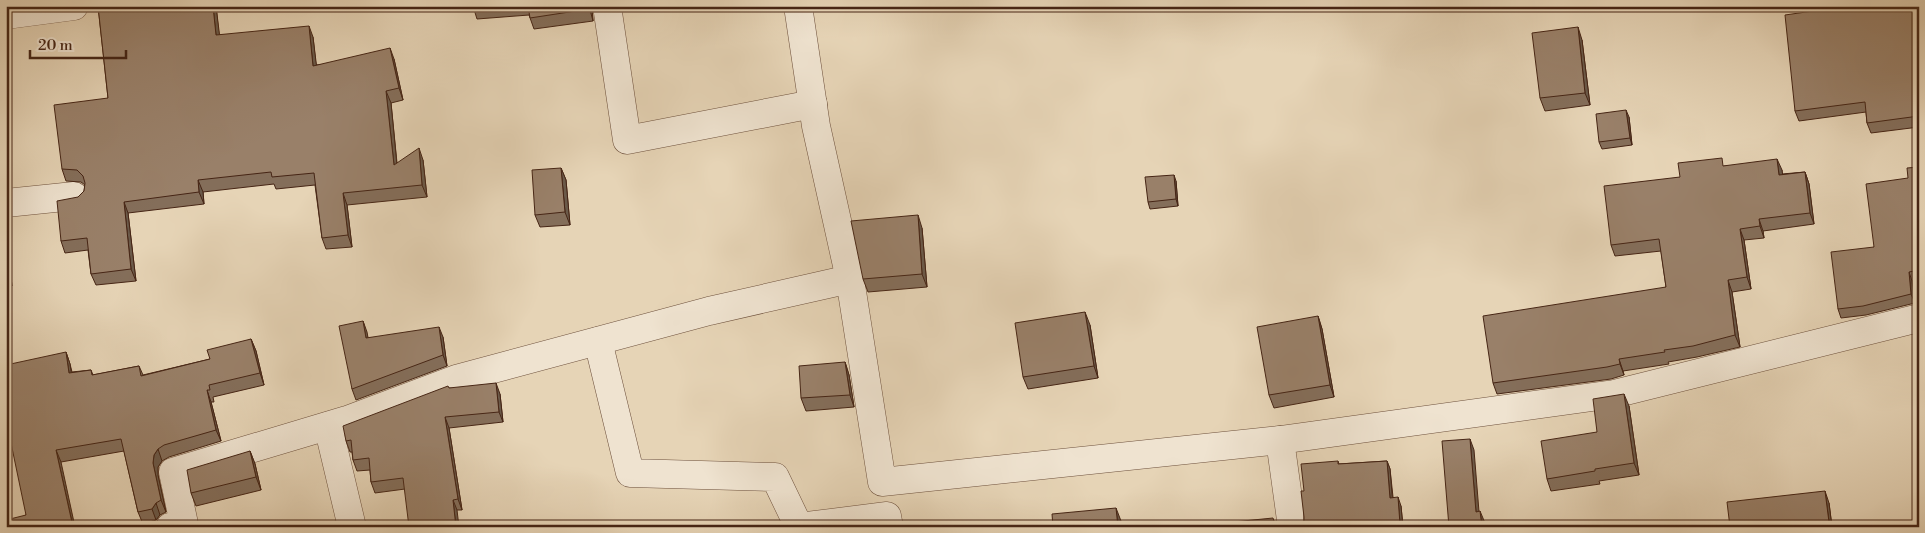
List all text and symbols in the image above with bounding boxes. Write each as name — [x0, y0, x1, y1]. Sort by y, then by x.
scale bar — [30, 28, 126, 60]
text: 20 m — [38, 36, 73, 55]

